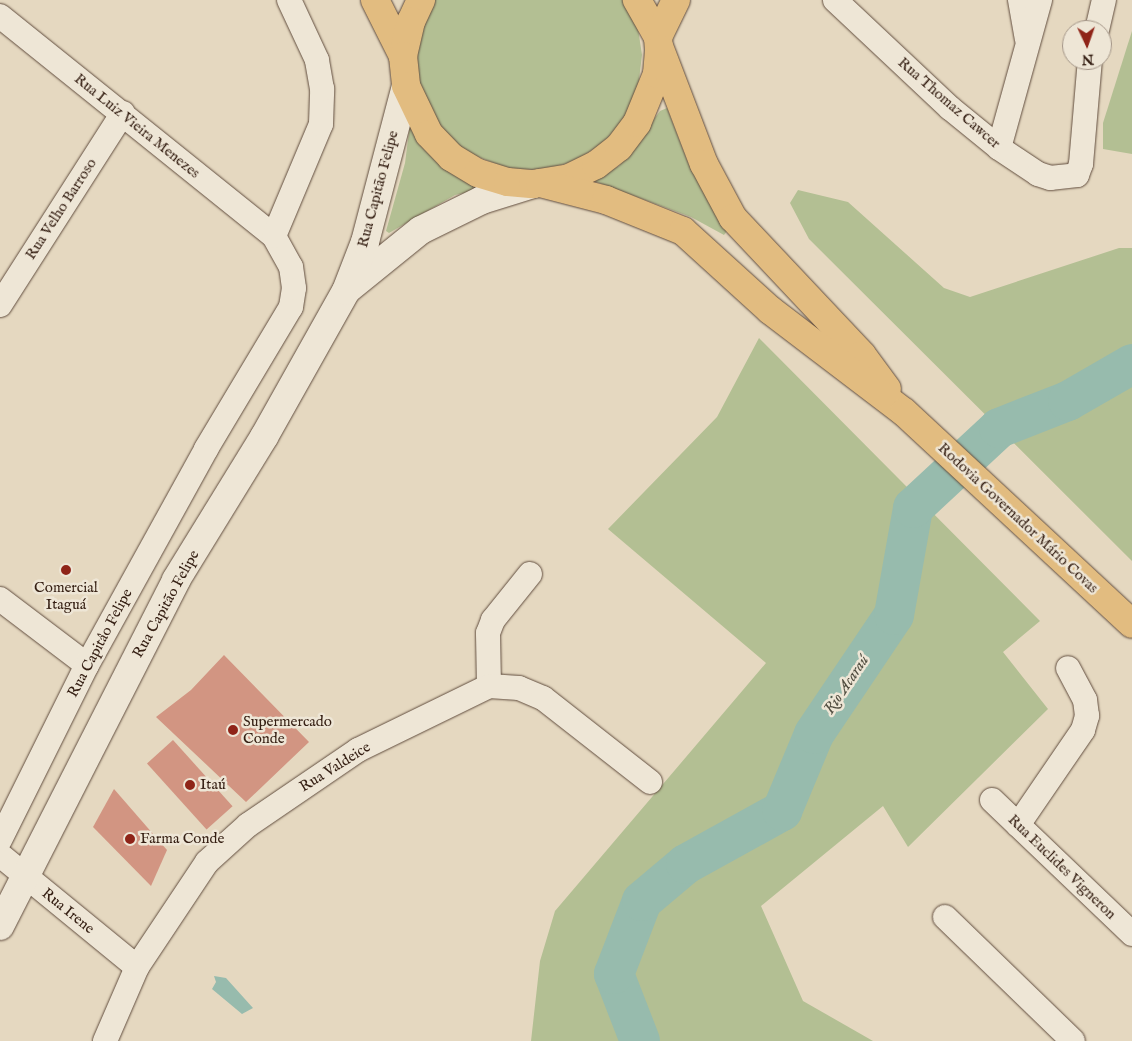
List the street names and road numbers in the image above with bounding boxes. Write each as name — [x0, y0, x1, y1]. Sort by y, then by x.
street label: Rua Thomaz Cawcer — [894, 54, 1004, 152]
street label: Rua Luiz Vieira Menezes — [71, 70, 203, 182]
street label: Rua Capitão Felipe — [354, 128, 402, 250]
street label: Rua Velho Barroso — [22, 155, 100, 263]
street label: Rodovia Governador Mário Covas — [934, 439, 1102, 597]
street label: Rua Capitão Felipe — [129, 547, 203, 661]
street label: Rua Capitâo Felipe — [64, 586, 136, 700]
street label: Rua Valdeice — [296, 738, 374, 796]
street label: Rua Euclides Vigneron — [1004, 811, 1120, 923]
street label: Rua Irene — [38, 884, 98, 938]

